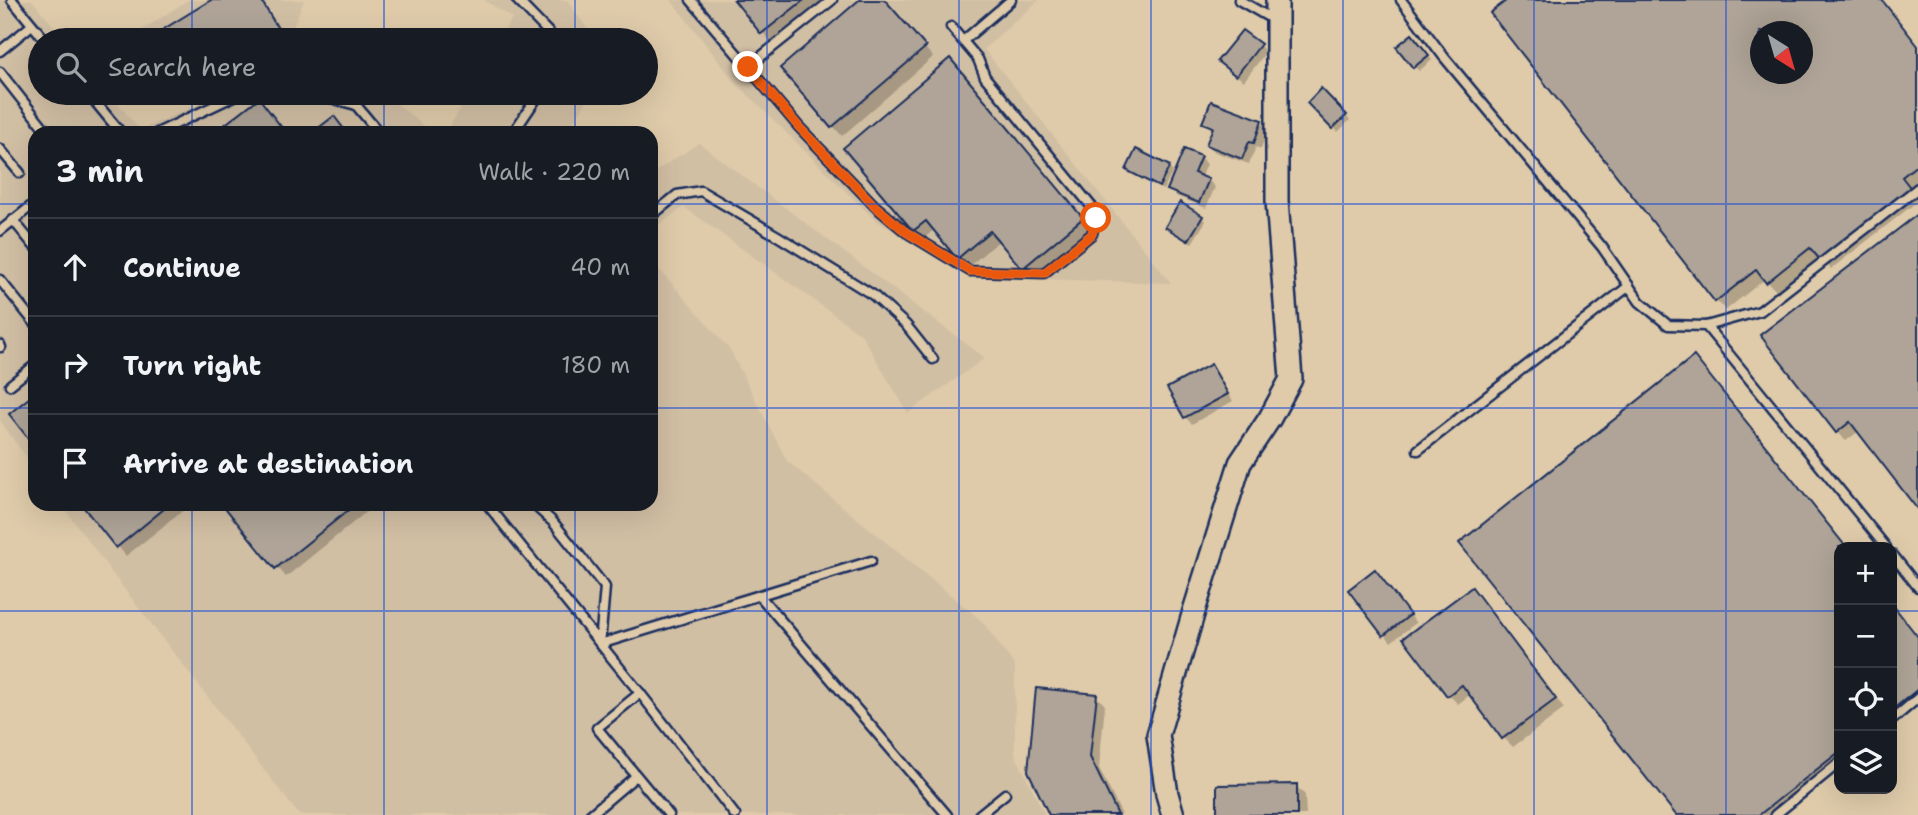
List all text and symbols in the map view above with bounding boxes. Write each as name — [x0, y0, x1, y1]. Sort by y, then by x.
north arrow — [1750, 21, 1813, 84]
search box — [28, 28, 658, 105]
icon: search — [52, 48, 90, 86]
text: Search here — [108, 49, 257, 84]
route end — [732, 51, 763, 82]
text: 3 min — [56, 151, 143, 192]
text: Walk · 220 m — [478, 157, 630, 187]
route start — [1080, 202, 1111, 233]
icon: ahead — [56, 248, 94, 286]
text: Continue — [123, 250, 241, 285]
text: 40 m — [570, 252, 630, 282]
icon: right — [56, 346, 94, 384]
text: Turn right — [123, 348, 261, 383]
text: 180 m — [561, 350, 630, 380]
icon: arrive — [56, 444, 94, 482]
text: Arrive at destination — [123, 446, 413, 481]
map controls — [1834, 542, 1897, 794]
button: + — [1834, 542, 1897, 605]
button: − — [1834, 605, 1897, 668]
button: locate — [1834, 668, 1897, 731]
button: layers — [1834, 731, 1897, 794]

